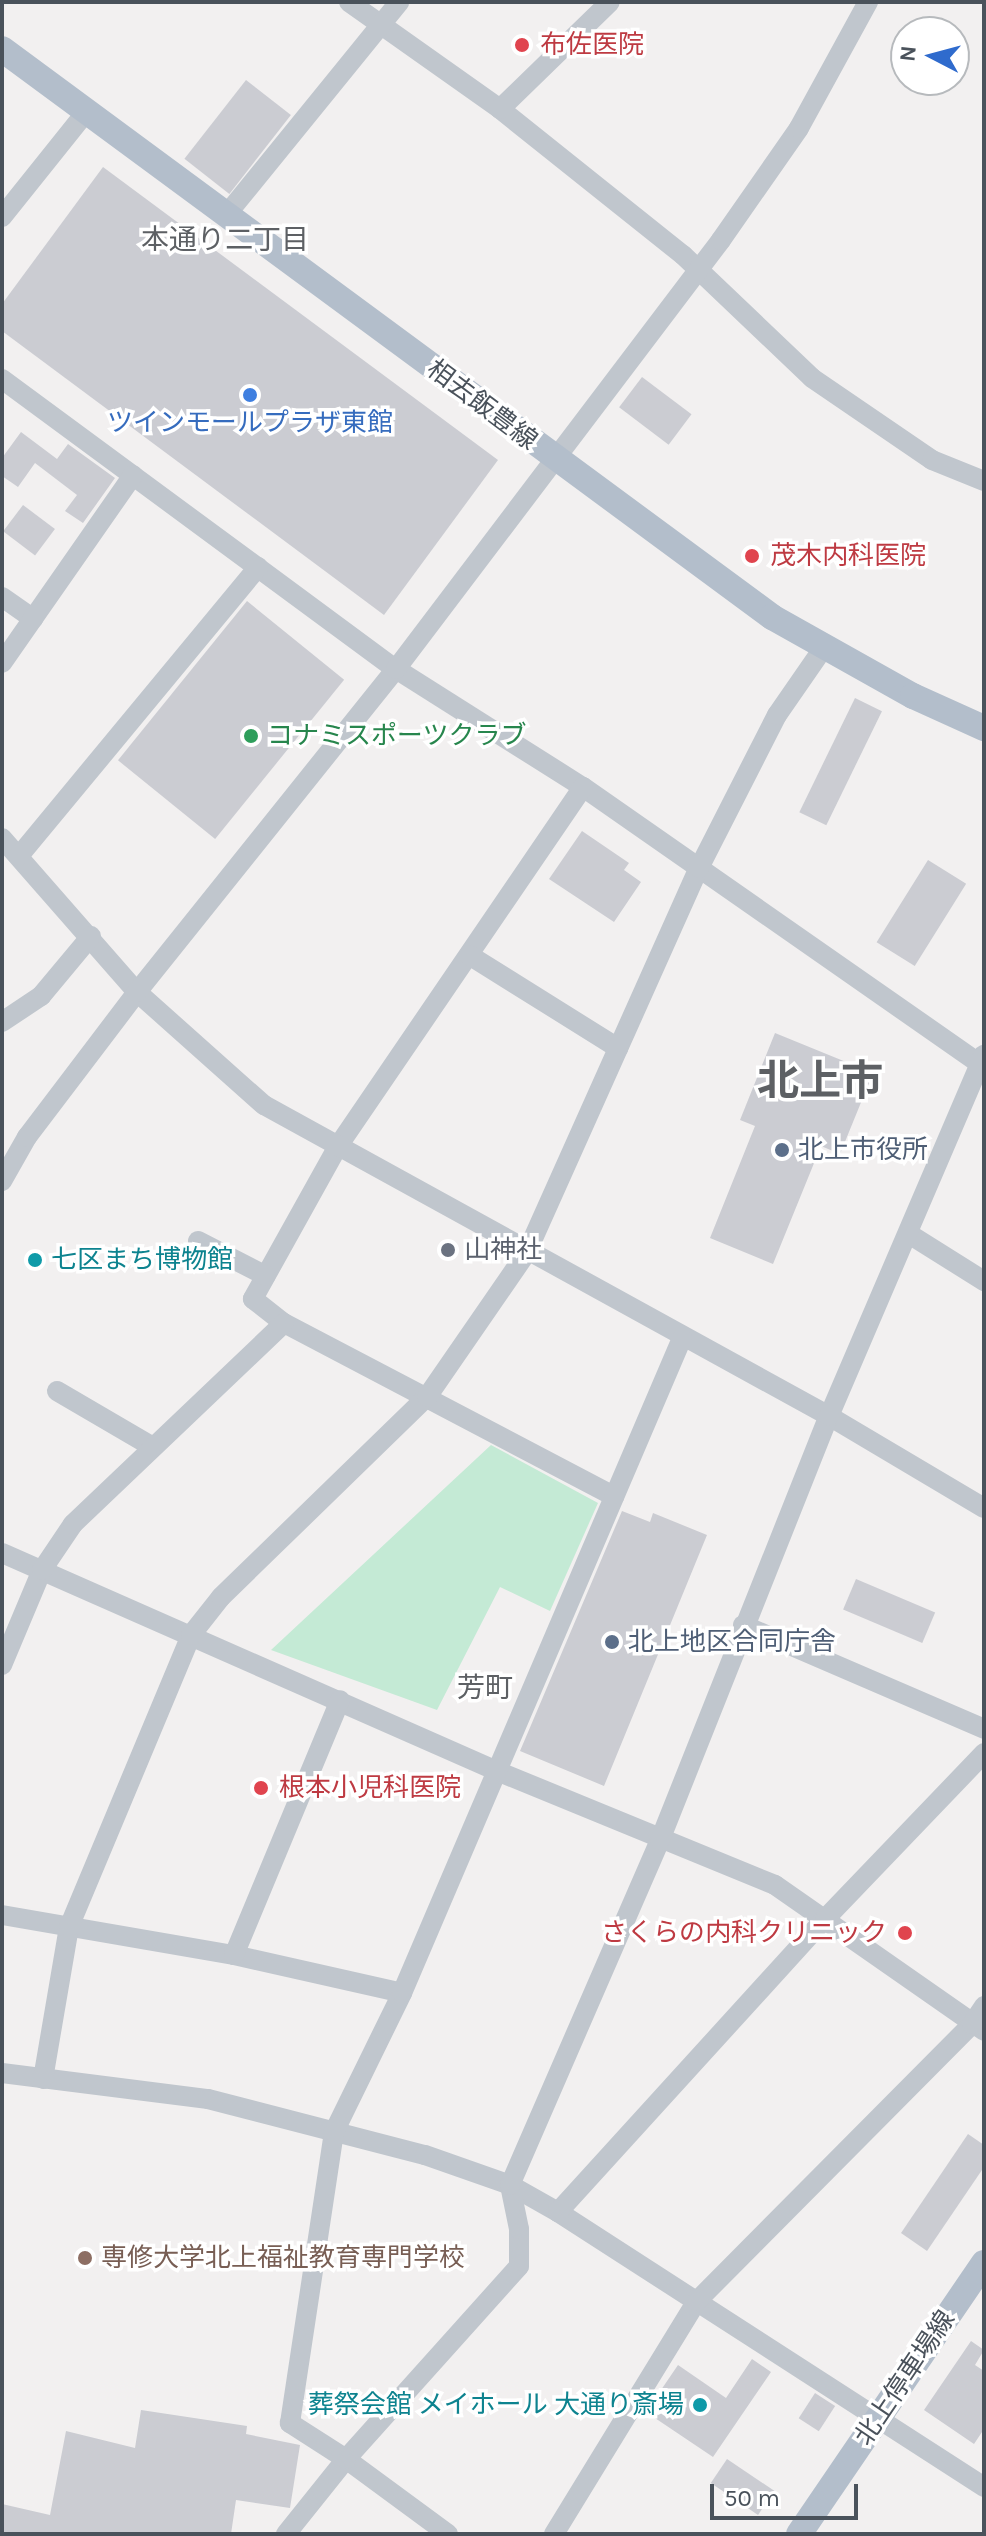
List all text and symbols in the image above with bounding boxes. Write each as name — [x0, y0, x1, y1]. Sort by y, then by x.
north arrow — [890, 16, 970, 96]
place label: 布佐医院 — [540, 29, 644, 61]
marker: 布佐医院 — [511, 34, 533, 56]
text: N — [894, 44, 922, 63]
district label: 本通り二丁目 — [141, 223, 309, 257]
street label: 相去飯豊線 — [421, 353, 543, 457]
marker: ツインモールプラザ東館 — [241, 386, 259, 404]
place label: ツインモールプラザ東館 — [107, 407, 393, 439]
place label: 茂木内科医院 — [770, 540, 926, 572]
marker: 茂木内科医院 — [741, 545, 763, 567]
place label: コナミスポーツクラブ — [267, 720, 527, 752]
marker: コナミスポーツクラブ — [242, 727, 260, 745]
district label: 北上市 — [757, 1056, 883, 1106]
place label: 北上市役所 — [798, 1134, 928, 1166]
marker: 北上市役所 — [773, 1141, 791, 1159]
place label: 山神社 — [464, 1234, 542, 1266]
marker: 山神社 — [439, 1241, 457, 1259]
place label: 七区まち博物館 — [51, 1244, 233, 1276]
marker: 七区まち博物館 — [26, 1251, 44, 1269]
place label: 北上地区合同庁舎 — [628, 1626, 836, 1658]
marker: 北上地区合同庁舎 — [603, 1633, 621, 1651]
district label: 芳町 — [457, 1671, 513, 1705]
place label: 根本小児科医院 — [279, 1772, 461, 1804]
marker: 根本小児科医院 — [250, 1777, 272, 1799]
place label: さくらの内科クリニック — [601, 1917, 887, 1949]
marker: さくらの内科クリニック — [894, 1922, 916, 1944]
place label: 専修大学北上福祉教育専門学校 — [101, 2242, 465, 2274]
marker: 専修大学北上福祉教育専門学校 — [76, 2249, 94, 2267]
street label: 北上停車場線 — [848, 2305, 962, 2451]
place label: 葬祭会館 メイホール 大通り斎場 — [308, 2389, 684, 2421]
marker: 葬祭会館 メイホール 大通り斎場 — [691, 2396, 709, 2414]
scale bar — [714, 2468, 862, 2518]
text: 50 m — [724, 2484, 780, 2512]

